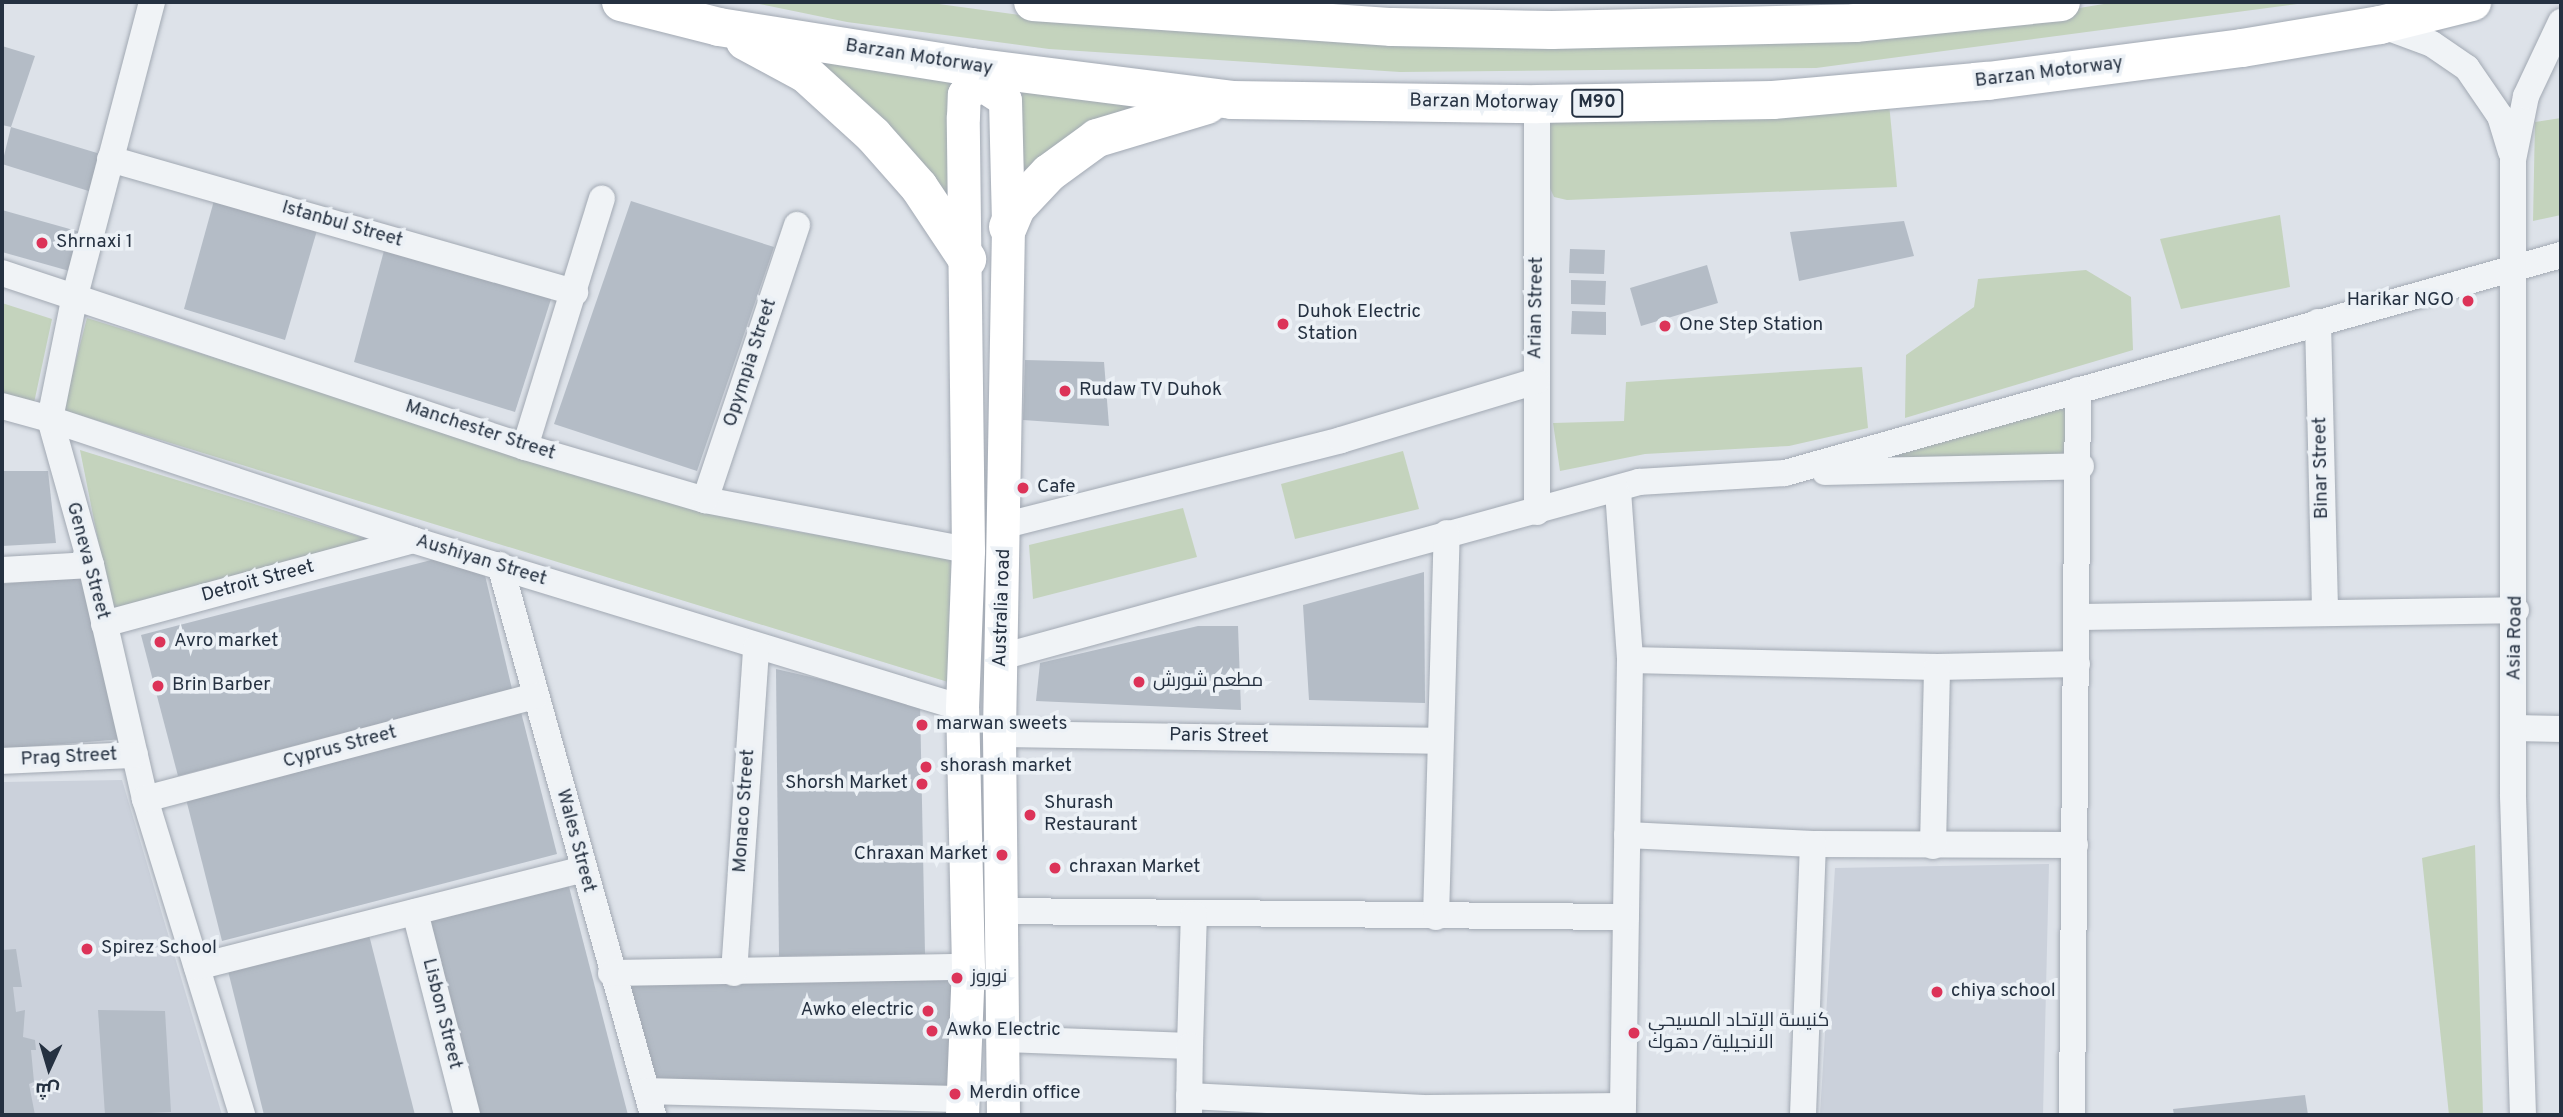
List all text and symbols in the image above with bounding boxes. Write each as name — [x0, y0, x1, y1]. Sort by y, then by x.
street label: Barzan Motorway — [844, 35, 994, 81]
street label: Barzan Motorway — [1974, 53, 2124, 93]
road number: M90 — [1571, 88, 1623, 118]
street label: Barzan Motorway — [1409, 90, 1559, 116]
street label: Istanbul Street — [279, 197, 405, 253]
place label: Shrnaxi 1 — [56, 232, 133, 254]
marker: Shrnaxi 1 — [34, 235, 50, 251]
street label: Arian Street — [1525, 256, 1549, 360]
place label: Harikar NGO — [2347, 290, 2454, 312]
marker: Harikar NGO — [2460, 293, 2476, 309]
street label: Opympia Street — [720, 296, 782, 430]
place label: Duhok Electric Station — [1297, 302, 1421, 346]
place label: One Step Station — [1679, 315, 1823, 337]
marker: Duhok Electric Station — [1275, 316, 1291, 332]
marker: One Step Station — [1657, 318, 1673, 334]
place label: Rudaw TV Duhok — [1079, 380, 1224, 402]
marker: Rudaw TV Duhok — [1057, 383, 1073, 399]
street label: Manchester Street — [402, 396, 558, 466]
street label: Binar Street — [2310, 417, 2334, 519]
place label: Cafe — [1037, 477, 1075, 499]
marker: Cafe — [1015, 480, 1031, 496]
street label: Geneva Street — [60, 500, 114, 622]
street label: Aushiyan Street — [413, 530, 549, 592]
street label: Australia road — [990, 548, 1016, 668]
street label: Detroit Street — [199, 556, 317, 608]
street label: Asia Road — [2504, 595, 2528, 681]
place label: Avro market — [174, 631, 278, 653]
marker: Avro market — [152, 634, 168, 650]
place label: مطعم شورش — [1153, 671, 1263, 693]
marker: مطعم شورش — [1131, 674, 1147, 690]
place label: Brin Barber — [172, 675, 271, 697]
marker: Brin Barber — [150, 678, 166, 694]
place label: marwan sweets — [936, 714, 1067, 736]
marker: marwan sweets — [914, 717, 930, 733]
street label: Cyprus Street — [281, 722, 399, 774]
street label: Paris Street — [1169, 725, 1269, 749]
street label: Prag Street — [20, 744, 118, 772]
street label: Monaco Street — [729, 748, 761, 874]
place label: shorash market — [940, 756, 1072, 778]
marker: shorash market — [918, 759, 934, 775]
place label: Shorsh Market — [785, 773, 908, 795]
marker: Shorsh Market — [914, 776, 930, 792]
street label: Wales Street — [550, 787, 600, 895]
place label: Shurash Restaurant — [1044, 793, 1138, 837]
marker: Shurash Restaurant — [1022, 807, 1038, 823]
place label: Chraxan Market — [854, 844, 988, 866]
marker: Chraxan Market — [994, 847, 1010, 863]
place label: chraxan Market — [1069, 857, 1200, 879]
marker: chraxan Market — [1047, 860, 1063, 876]
place label: Spirez School — [101, 938, 217, 960]
marker: Spirez School — [79, 941, 95, 957]
street label: Lisbon Street — [416, 956, 466, 1072]
place label: نوروز — [971, 967, 1007, 989]
marker: نوروز — [949, 970, 965, 986]
place label: chiya school — [1951, 981, 2056, 1003]
marker: chiya school — [1929, 984, 1945, 1000]
place label: Awko electric — [800, 1000, 914, 1022]
marker: Awko electric — [920, 1003, 936, 1019]
place label: كنيسة الإتحاد المسيحي الانجيلية/ دهوك — [1648, 1011, 1829, 1055]
place label: Awko Electric — [946, 1020, 1061, 1042]
marker: Awko Electric — [924, 1023, 940, 1039]
marker: كنيسة الإتحاد المسيحي الانجيلية/ دهوك — [1626, 1025, 1642, 1041]
north arrow — [14, 1033, 84, 1103]
text: ش — [35, 1076, 61, 1102]
place label: Merdin office — [969, 1083, 1080, 1105]
marker: Merdin office — [947, 1086, 963, 1102]

